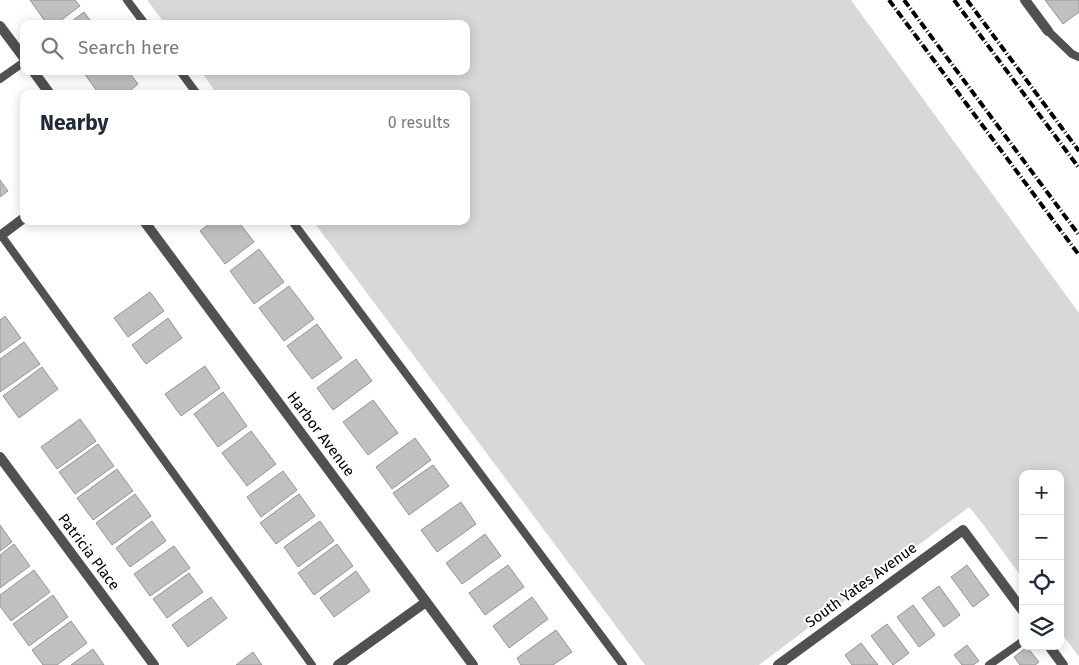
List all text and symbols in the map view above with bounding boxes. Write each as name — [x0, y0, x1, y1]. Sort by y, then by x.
search box — [20, 20, 470, 75]
icon: search — [38, 34, 66, 62]
text: Search here — [78, 36, 179, 59]
text: Nearby — [40, 110, 108, 136]
text: 0 results — [388, 113, 450, 132]
street label: Harbor Avenue — [283, 388, 359, 480]
map controls — [1019, 470, 1064, 650]
button: + — [1019, 470, 1064, 515]
street label: Patricia Place — [54, 510, 124, 594]
button: − — [1019, 515, 1064, 560]
street label: South Yates Avenue — [802, 539, 920, 631]
button: locate — [1019, 560, 1064, 605]
button: layers — [1019, 605, 1064, 650]

